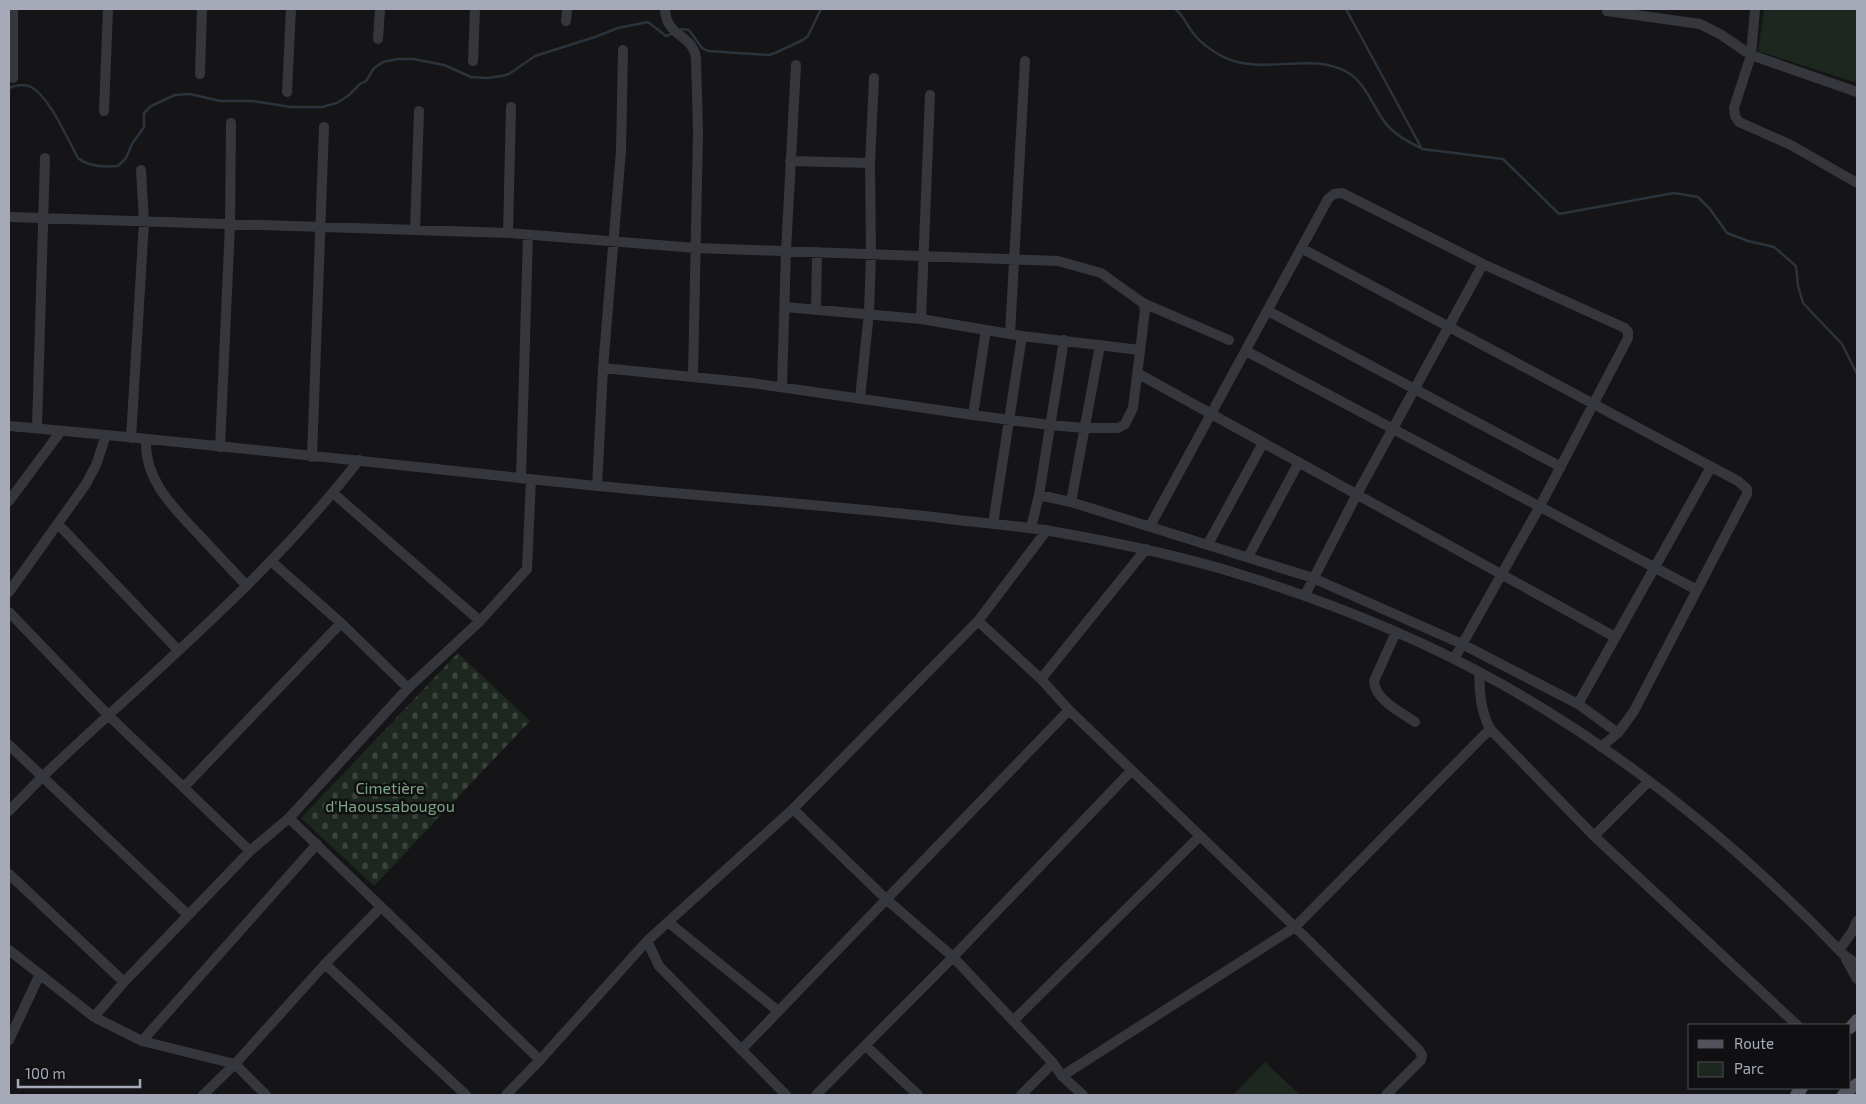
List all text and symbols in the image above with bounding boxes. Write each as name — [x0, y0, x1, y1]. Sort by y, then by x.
park label: Cimetière d'Haoussabougou — [325, 778, 455, 815]
legend — [1688, 1024, 1851, 1089]
text: Route — [1734, 1034, 1774, 1052]
scale bar — [18, 1056, 140, 1088]
text: Parc — [1734, 1059, 1764, 1077]
text: 100 m — [25, 1064, 66, 1082]

